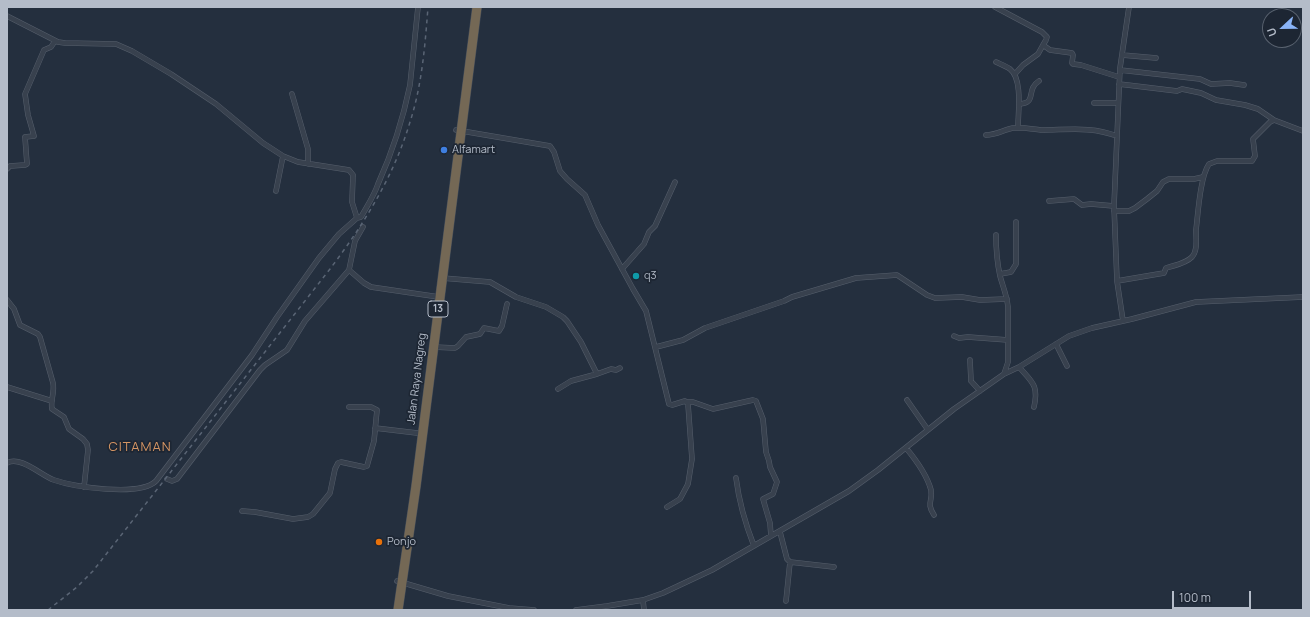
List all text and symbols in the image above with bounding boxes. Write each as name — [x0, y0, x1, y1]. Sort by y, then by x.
north arrow — [1262, 8, 1302, 48]
text: U — [1263, 26, 1280, 39]
place label: Alfamart — [452, 143, 495, 157]
marker: Alfamart — [439, 145, 449, 155]
place label: q3 — [644, 269, 657, 283]
marker: q3 — [631, 271, 641, 281]
road number: 13 — [428, 301, 448, 317]
street label: Jalan Raya Nagreg — [405, 332, 429, 426]
district label: CITAMAN — [108, 439, 172, 455]
place label: Ponjo — [387, 535, 416, 549]
marker: Ponjo — [374, 537, 384, 547]
scale bar — [1174, 583, 1253, 609]
text: 100 m — [1179, 589, 1211, 606]

